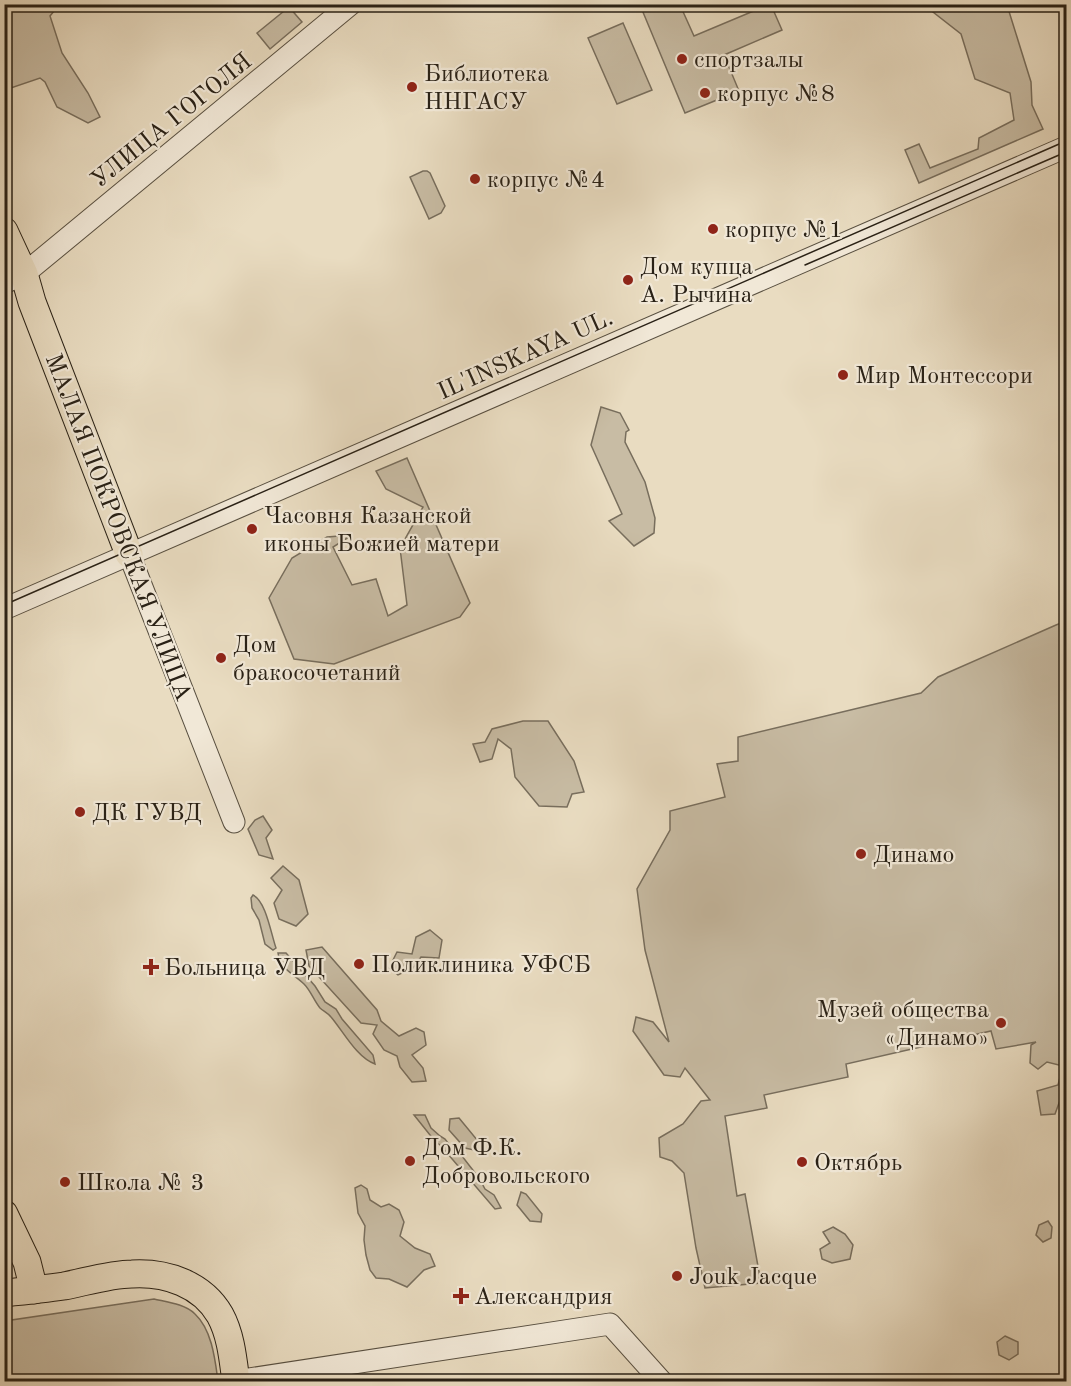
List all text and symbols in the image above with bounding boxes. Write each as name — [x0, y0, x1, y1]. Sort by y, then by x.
place label: спортзалы — [694, 49, 804, 73]
street label: УЛИЦА ГОГОЛЯ — [87, 50, 257, 193]
marker: спортзалы — [675, 52, 689, 66]
place label: Библиотека ННГАСУ — [424, 63, 549, 115]
marker: Библиотека ННГАСУ — [405, 80, 419, 94]
place label: корпус №8 — [717, 83, 835, 107]
marker: корпус №8 — [698, 86, 712, 100]
place label: корпус №4 — [487, 169, 605, 193]
marker: корпус №4 — [468, 172, 482, 186]
place label: корпус №1 — [725, 219, 843, 243]
marker: корпус №1 — [706, 222, 720, 236]
place label: Дом купца А. Рычина — [640, 256, 753, 308]
marker: Дом купца А. Рычина — [621, 273, 635, 287]
street label: IL'INSKAYA UL. — [435, 306, 617, 405]
street label: МАЛАЯ ПОКРОВСКАЯ УЛИЦА — [40, 351, 195, 705]
place label: Мир Монтессори — [855, 365, 1033, 389]
marker: Мир Монтессори — [836, 368, 850, 382]
place label: Часовня Казанской иконы Божией матери — [264, 505, 500, 557]
marker: Часовня Казанской иконы Божией матери — [245, 522, 259, 536]
place label: Дом бракосочетаний — [233, 634, 401, 686]
marker: Дом бракосочетаний — [214, 651, 228, 665]
place label: ДК ГУВД — [92, 802, 202, 826]
marker: ДК ГУВД — [73, 805, 87, 819]
place label: Динамо — [873, 844, 954, 868]
marker: Динамо — [854, 847, 868, 861]
place label: Поликлиника УФСБ — [371, 954, 591, 978]
place label: Больница УВД — [164, 957, 325, 981]
marker: Поликлиника УФСБ — [352, 957, 366, 971]
marker: Больница УВД — [142, 958, 160, 976]
place label: Музей общества «Динамо» — [817, 999, 989, 1051]
marker: Музей общества «Динамо» — [994, 1016, 1008, 1030]
place label: Дом Ф.К. Добровольского — [422, 1137, 590, 1189]
place label: Октябрь — [814, 1152, 902, 1176]
marker: Дом Ф.К. Добровольского — [403, 1154, 417, 1168]
marker: Октябрь — [795, 1155, 809, 1169]
place label: Школа № 3 — [77, 1172, 204, 1196]
marker: Школа № 3 — [58, 1175, 72, 1189]
place label: Jouk Jacque — [689, 1266, 817, 1290]
marker: Jouk Jacque — [670, 1269, 684, 1283]
place label: Александрия — [474, 1286, 613, 1310]
marker: Александрия — [452, 1287, 470, 1305]

